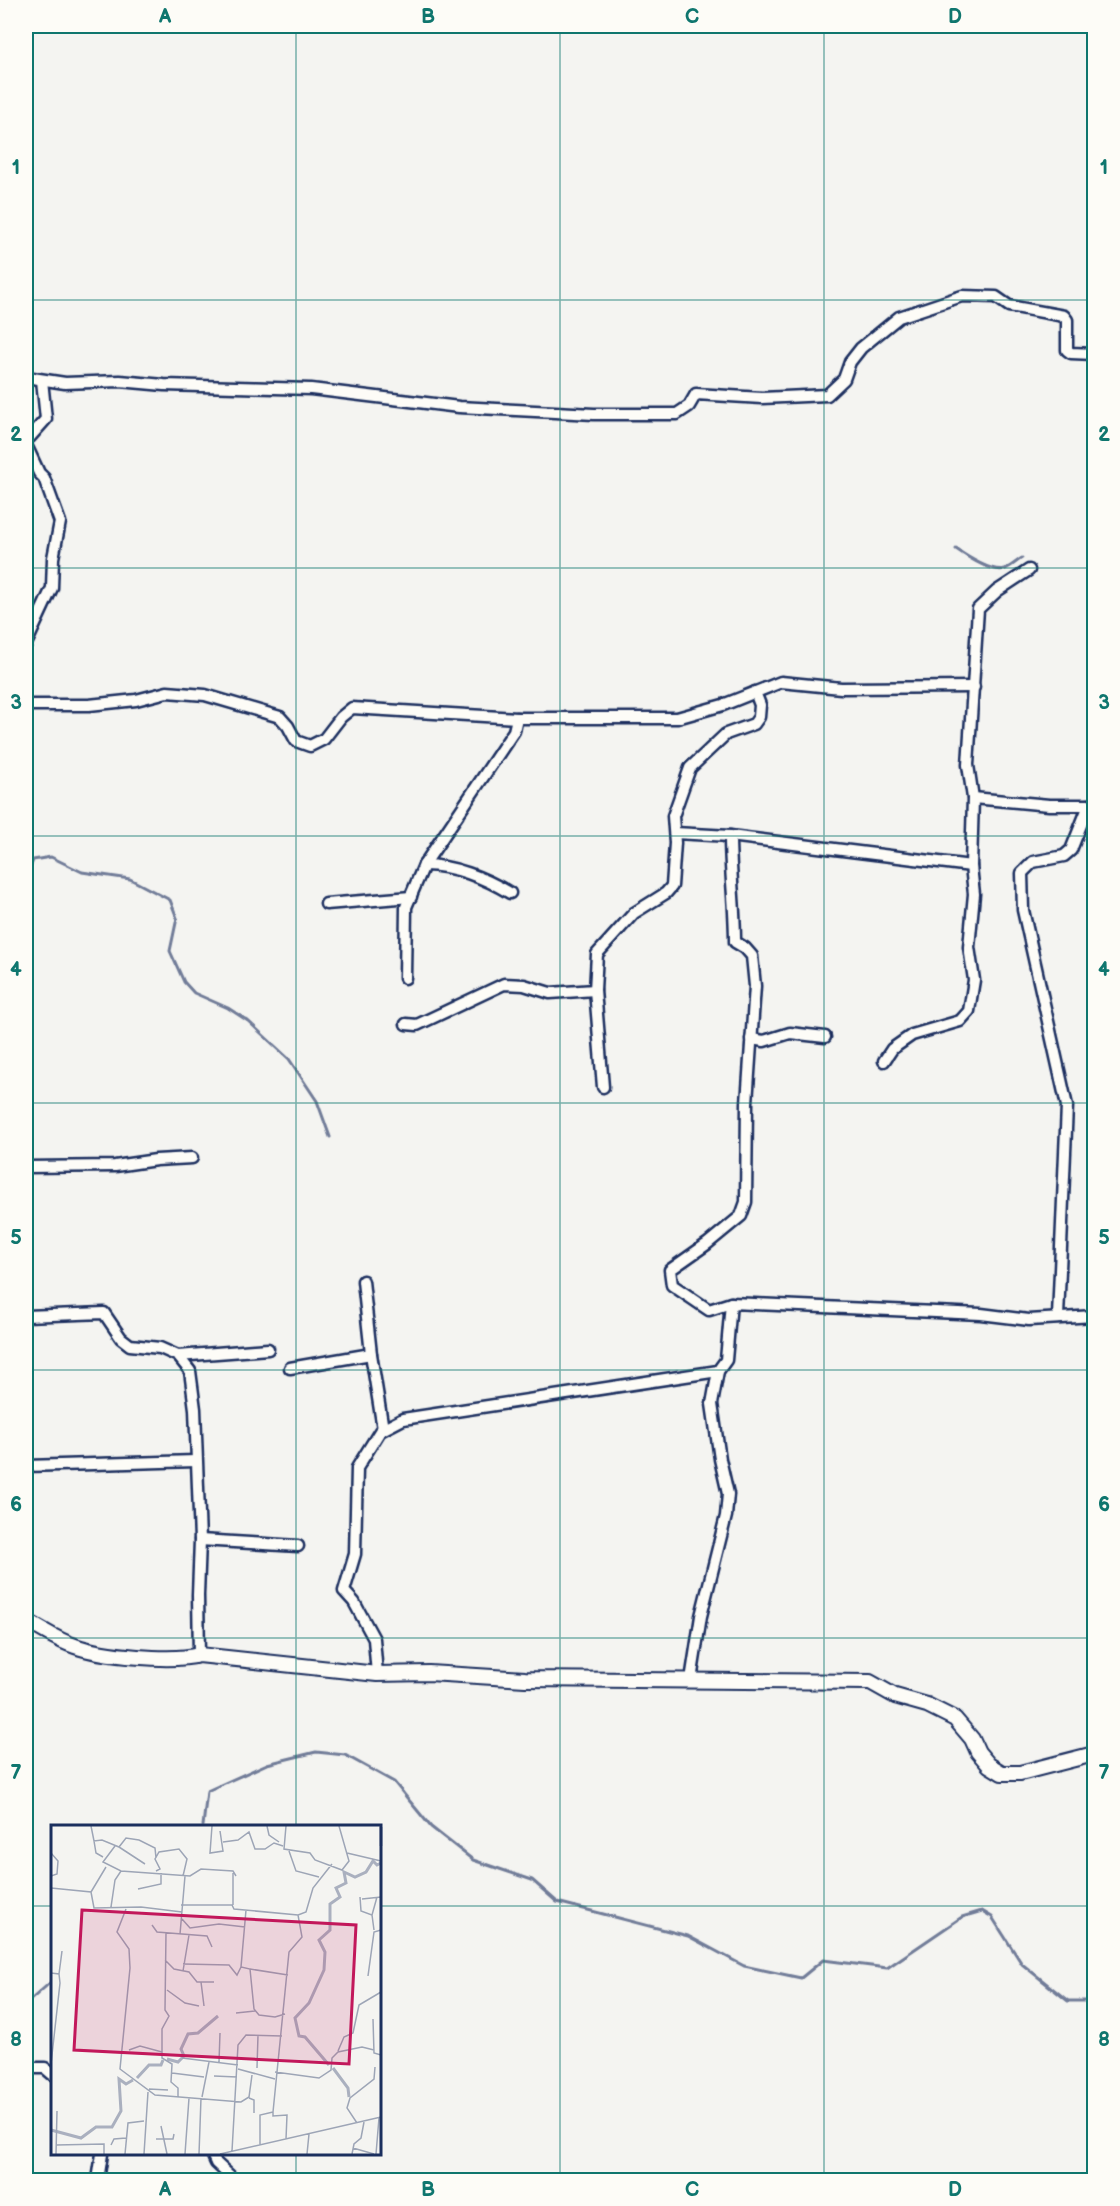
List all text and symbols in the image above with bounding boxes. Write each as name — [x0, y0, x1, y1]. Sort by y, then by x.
text: A — [158, 5, 172, 29]
text: B — [421, 5, 435, 29]
text: C — [685, 5, 699, 29]
text: D — [948, 5, 962, 29]
text: 1 — [12, 156, 20, 180]
text: 1 — [1100, 156, 1108, 180]
text: 2 — [10, 423, 22, 447]
text: 2 — [1098, 423, 1110, 447]
text: 3 — [10, 691, 22, 715]
text: 3 — [1098, 691, 1110, 715]
text: 4 — [10, 958, 22, 982]
text: 4 — [1098, 958, 1110, 982]
text: 5 — [10, 1226, 22, 1250]
text: 5 — [1098, 1226, 1110, 1250]
text: 6 — [10, 1493, 22, 1517]
text: 6 — [1098, 1493, 1110, 1517]
text: 7 — [10, 1761, 22, 1785]
text: 7 — [1098, 1761, 1110, 1785]
inset map — [51, 1825, 381, 2155]
text: 8 — [10, 2028, 22, 2052]
text: 8 — [1098, 2028, 1110, 2052]
text: A — [158, 2178, 172, 2202]
text: B — [421, 2178, 435, 2202]
text: C — [685, 2178, 699, 2202]
text: D — [948, 2178, 962, 2202]

